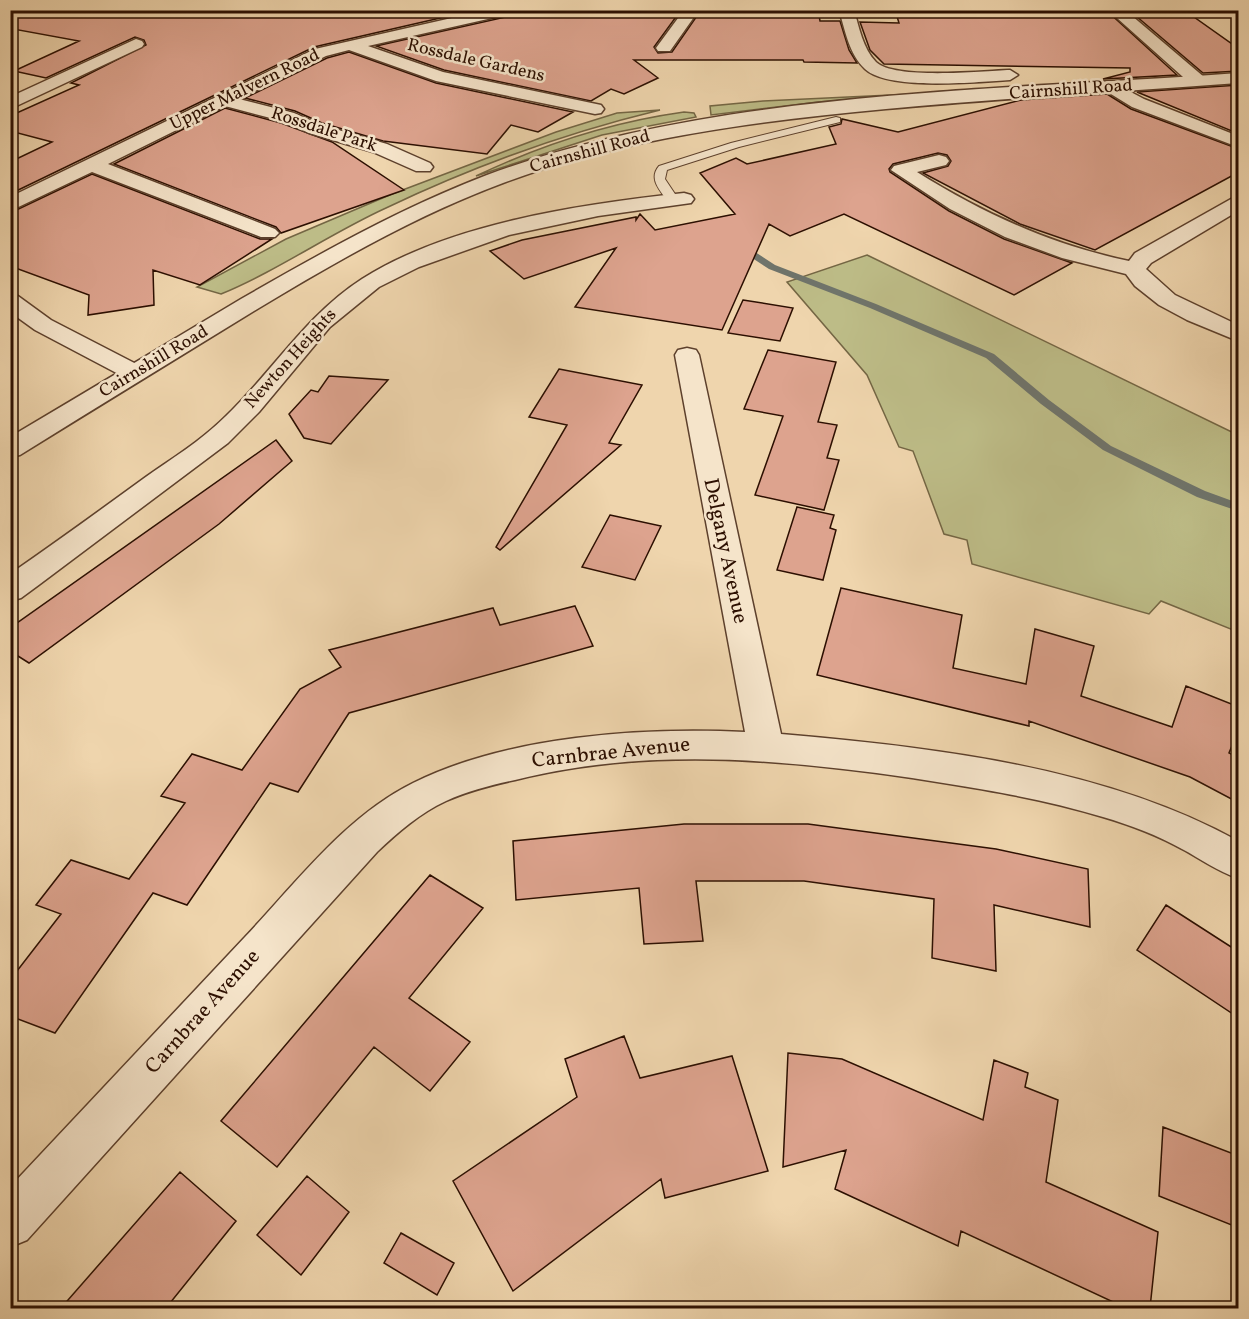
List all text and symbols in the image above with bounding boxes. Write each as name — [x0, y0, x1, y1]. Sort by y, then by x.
street label: Rossdale Gardens — [405, 33, 547, 89]
street label: Upper Malvern Road — [166, 43, 324, 137]
street label: Cairnshill Road — [1009, 73, 1133, 107]
street label: Rossdale Park — [268, 101, 381, 159]
street label: Cairnshill Road — [527, 124, 653, 180]
street label: Newton Heights — [239, 303, 343, 415]
street label: Cairnshill Road — [95, 320, 213, 404]
street label: Delgany Avenue — [695, 476, 755, 626]
street label: Carnbrae Avenue — [530, 730, 692, 776]
street label: Carnbrae Avenue — [139, 943, 267, 1081]

